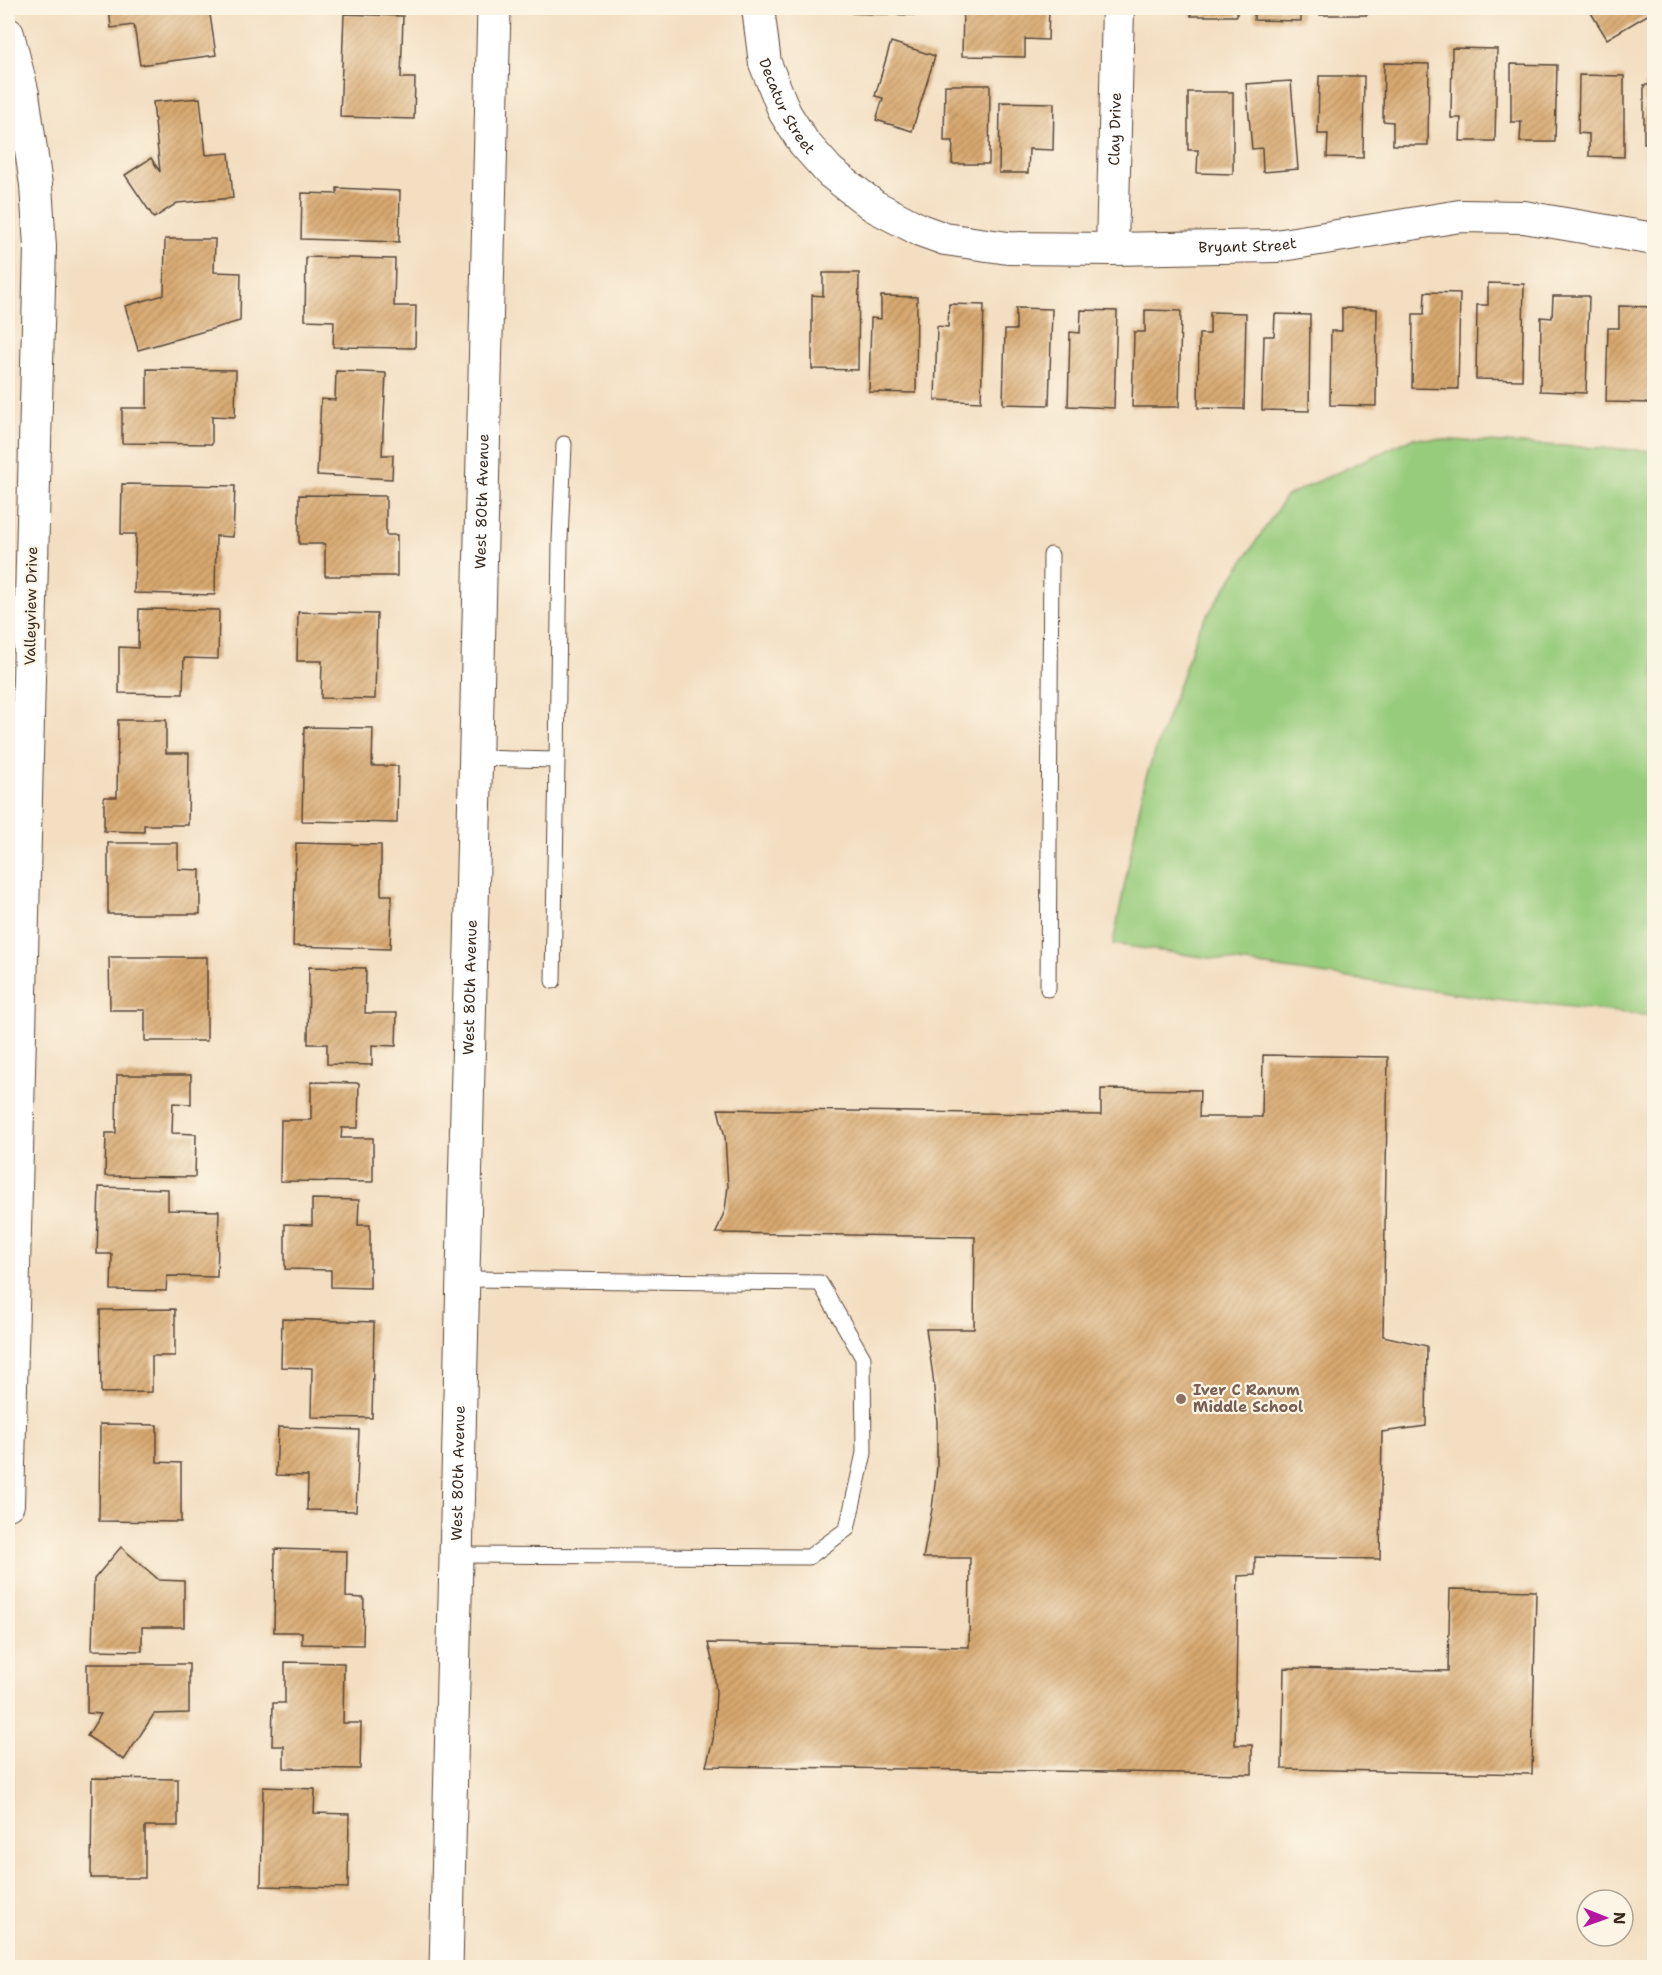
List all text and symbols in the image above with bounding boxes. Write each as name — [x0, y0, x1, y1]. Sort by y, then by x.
street label: Decatur Street — [754, 55, 819, 159]
street label: Clay Drive — [1104, 92, 1126, 166]
street label: Bryant Street — [1198, 233, 1298, 257]
street label: West 80th Avenue — [470, 433, 494, 569]
street label: Valleyview Drive — [20, 546, 42, 666]
street label: West 80th Avenue — [458, 919, 482, 1055]
place label: Iver C Ranum Middle School — [1193, 1380, 1303, 1417]
marker: Iver C Ranum Middle School — [1174, 1392, 1188, 1406]
street label: West 80th Avenue — [446, 1405, 470, 1541]
north arrow — [1575, 1888, 1635, 1948]
text: N — [1609, 1912, 1630, 1925]

